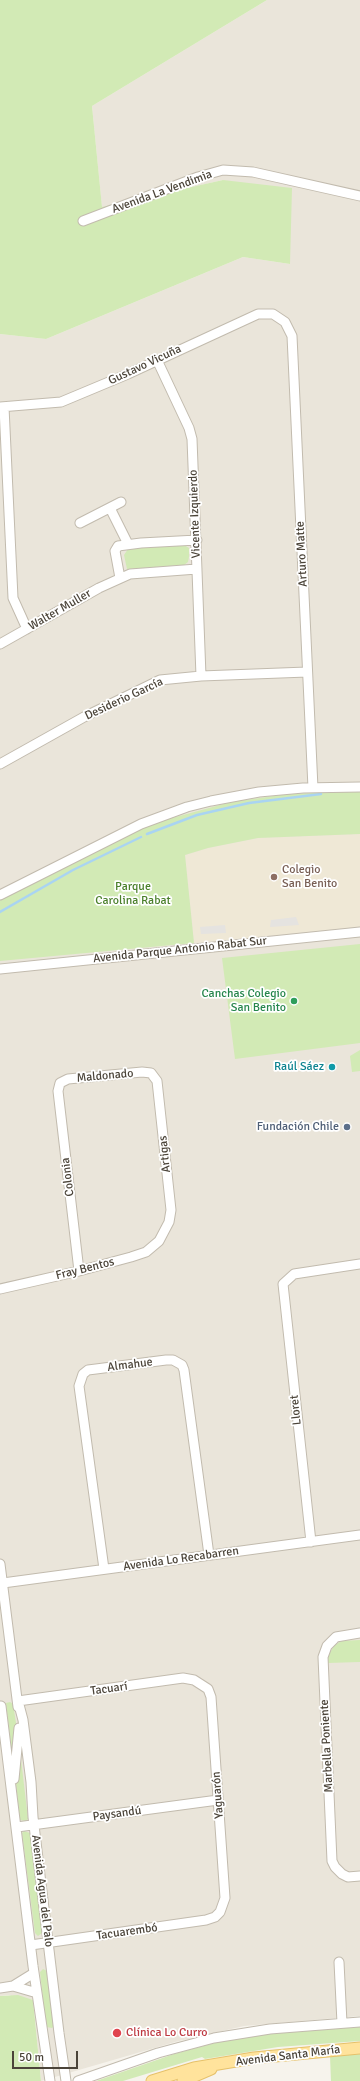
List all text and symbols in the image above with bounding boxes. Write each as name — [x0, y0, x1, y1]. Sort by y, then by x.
street label: Avenida La Vendimia — [110, 167, 214, 217]
street label: Gustavo Vicuña — [106, 342, 184, 388]
street label: Vicente Izquierdo — [186, 469, 204, 559]
street label: Arturo Matte — [293, 521, 311, 587]
street label: Walter Muller — [26, 586, 94, 634]
street label: Desiderio García — [83, 675, 165, 723]
place label: Colegio San Benito — [282, 863, 337, 891]
marker: Colegio San Benito — [269, 872, 279, 882]
park label: Parque Carolina Rabat — [95, 880, 171, 908]
street label: Avenida Parque Antonio Rabat Sur — [92, 934, 268, 966]
place label: Canchas Colegio San Benito — [201, 987, 286, 1015]
marker: Canchas Colegio San Benito — [289, 996, 299, 1006]
place label: Raúl Sáez — [274, 1060, 324, 1074]
marker: Raúl Sáez — [327, 1062, 337, 1072]
street label: Maldonado — [76, 1066, 134, 1086]
place label: Fundación Chile — [257, 1120, 339, 1134]
marker: Fundación Chile — [342, 1122, 352, 1132]
street label: Artigas — [156, 1135, 174, 1173]
street label: Colonia — [58, 1157, 78, 1197]
street label: Fray Bentos — [54, 1255, 116, 1283]
street label: Almahue — [107, 1355, 153, 1375]
street label: Lloret — [287, 1394, 305, 1426]
street label: Avenida Lo Recabarren — [122, 1544, 240, 1574]
street label: Tacuarí — [90, 1679, 128, 1699]
street label: Marbella Poniente — [317, 1699, 337, 1793]
street label: Yaguarón — [209, 1771, 227, 1819]
street label: Paysandú — [92, 1803, 142, 1825]
street label: Avenida Agua del Palo — [28, 1834, 56, 1948]
street label: Tacuarembó — [95, 1921, 159, 1943]
place label: Clínica Lo Curro — [126, 2026, 208, 2040]
marker: Clínica Lo Curro — [111, 2027, 123, 2039]
street label: Avenida Santa María — [235, 2042, 341, 2070]
scale bar — [14, 2043, 80, 2069]
text: 50 m — [19, 2050, 44, 2065]

